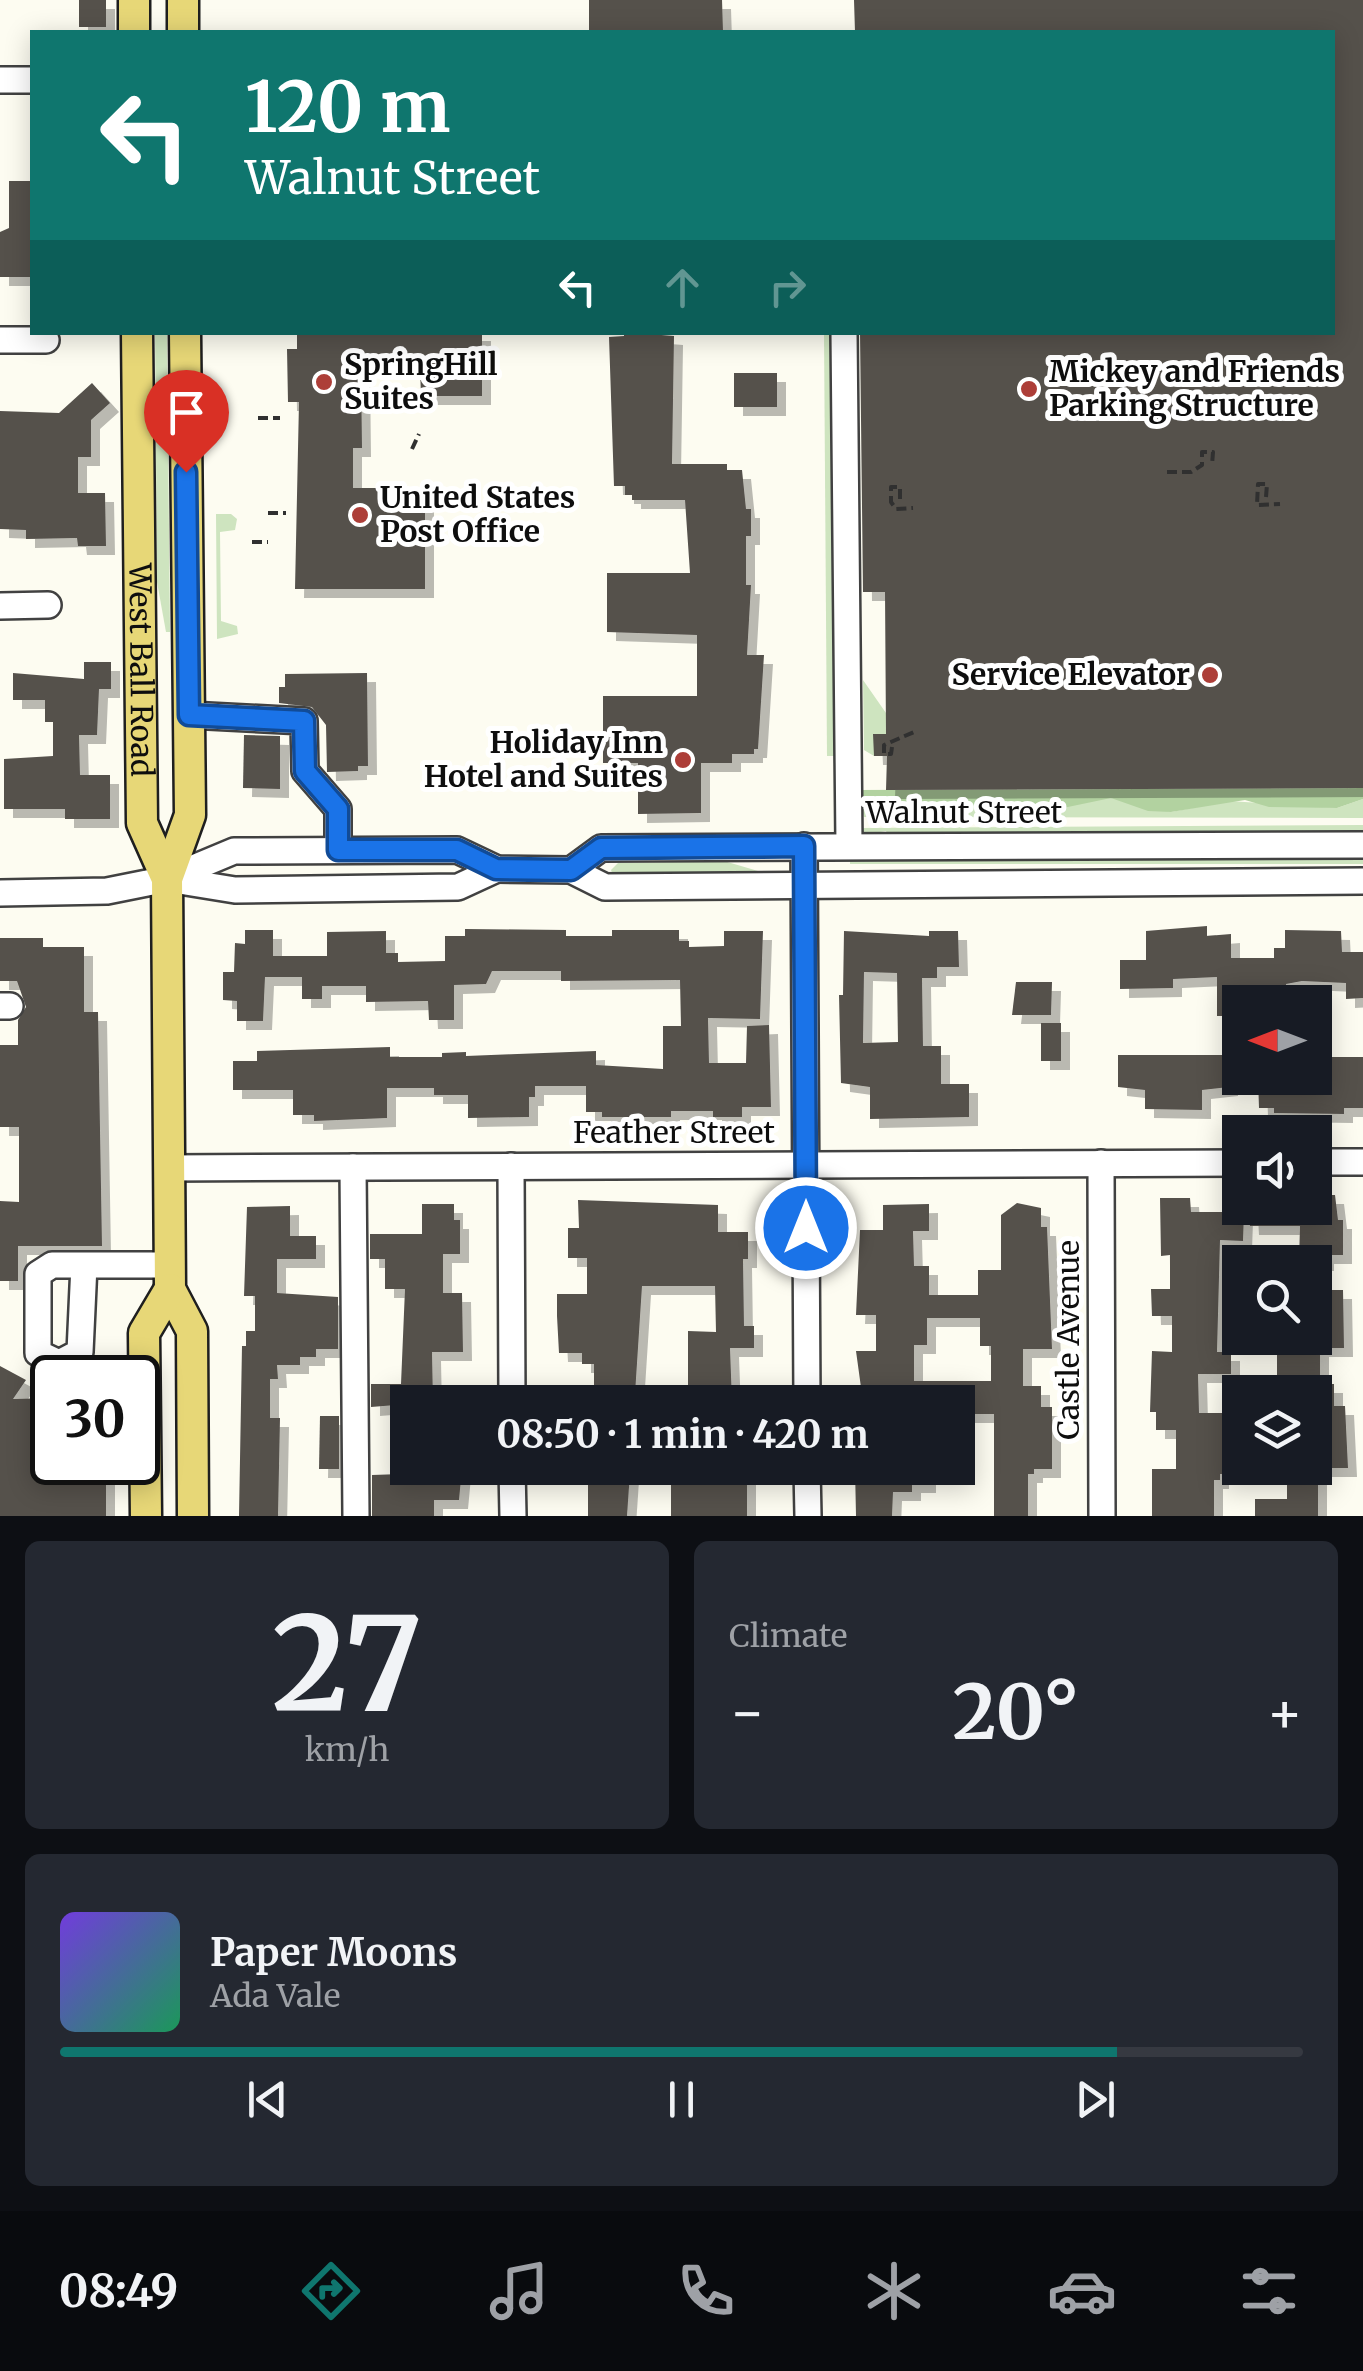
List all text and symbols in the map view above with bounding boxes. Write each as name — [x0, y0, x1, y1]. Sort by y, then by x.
text: 120 m — [245, 63, 450, 151]
icon: left — [80, 70, 210, 200]
text: Walnut Street — [245, 150, 540, 206]
icon: left — [550, 260, 605, 315]
icon: ahead — [655, 260, 710, 315]
icon: right — [760, 260, 815, 315]
place label: SpringHill Suites — [344, 345, 498, 417]
place label: Mickey and Friends Parking Structure — [1049, 352, 1340, 424]
pin — [144, 370, 229, 473]
marker: SpringHill Suites — [313, 371, 335, 393]
marker: Mickey and Friends Parking Structure — [1018, 378, 1040, 400]
icon: arrive — [159, 385, 214, 440]
place label: United States Post Office — [380, 478, 575, 550]
marker: United States Post Office — [349, 504, 371, 526]
street label: West Ball Road — [121, 562, 162, 777]
place label: Service Elevator — [951, 655, 1190, 693]
marker: Service Elevator — [1199, 664, 1221, 686]
place label: Holiday Inn Hotel and Suites — [424, 723, 663, 795]
marker: Holiday Inn Hotel and Suites — [672, 749, 694, 771]
street label: Walnut Street — [865, 793, 1063, 831]
north arrow — [1222, 985, 1332, 1095]
map controls — [1222, 985, 1332, 1485]
street label: Feather Street — [573, 1113, 775, 1151]
button: sound — [1222, 1115, 1332, 1225]
position arrow — [754, 1176, 858, 1280]
street label: Castle Avenue — [1049, 1240, 1087, 1440]
button: search — [1222, 1245, 1332, 1355]
speed limit sign: 30 — [30, 1355, 160, 1485]
button: layers — [1222, 1375, 1332, 1485]
text: 08:50 · 1 min · 420 m — [496, 1411, 869, 1458]
text: 27 — [272, 1583, 422, 1746]
text: Climate — [729, 1616, 847, 1656]
text: 20° — [952, 1665, 1080, 1759]
text: − — [729, 1678, 766, 1747]
text: + — [1266, 1678, 1303, 1747]
text: km/h — [305, 1730, 389, 1770]
text: Paper Moons — [210, 1929, 457, 1976]
text: Ada Vale — [210, 1976, 340, 2016]
icon: previous — [240, 2072, 295, 2127]
icon: pause — [654, 2072, 709, 2127]
icon: next — [1068, 2072, 1123, 2127]
icon: directions — [296, 2256, 366, 2326]
icon: music — [484, 2256, 554, 2326]
icon: phone — [671, 2256, 741, 2326]
icon: climate — [859, 2256, 929, 2326]
icon: car — [1047, 2256, 1117, 2326]
icon: filters — [1234, 2256, 1304, 2326]
text: 08:49 — [59, 2263, 178, 2319]

